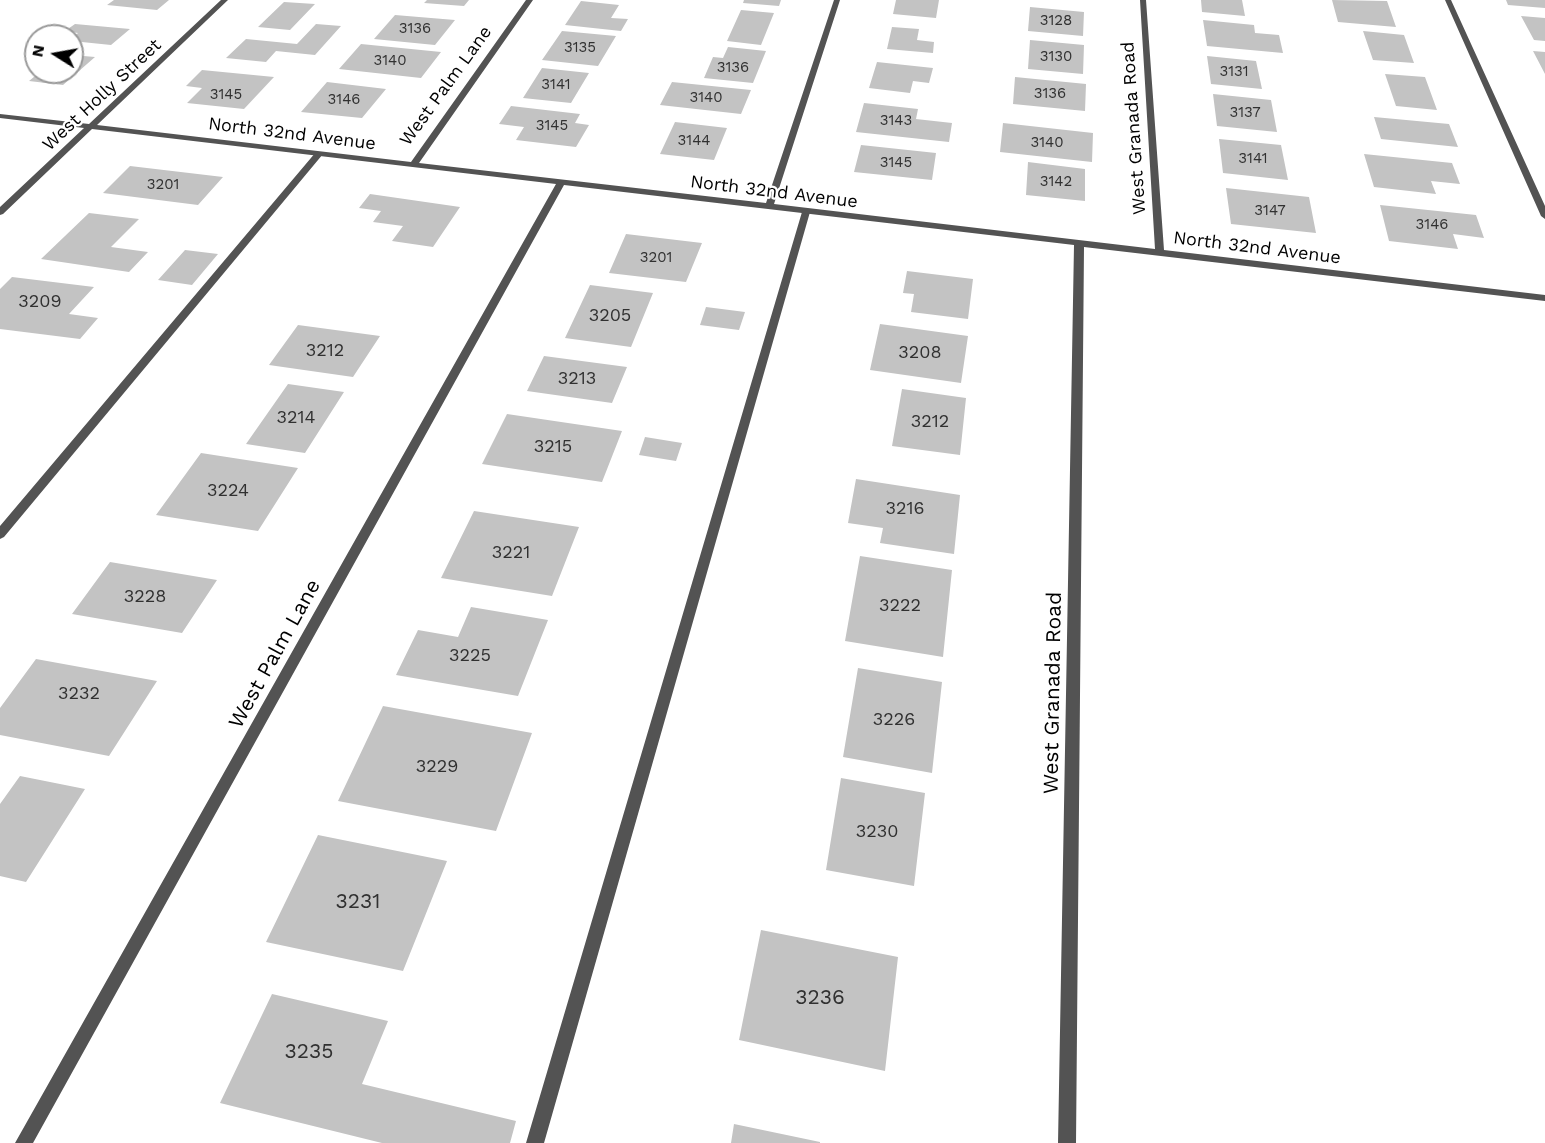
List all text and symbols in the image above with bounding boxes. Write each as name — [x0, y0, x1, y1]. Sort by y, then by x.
house number: 3128 — [1040, 12, 1072, 30]
house number: 3136 — [399, 20, 431, 38]
street label: West Palm Lane — [395, 22, 497, 150]
north arrow — [24, 24, 84, 84]
street label: West Holly Street — [38, 34, 166, 156]
house number: 3135 — [564, 39, 596, 57]
street label: West Granada Road — [1117, 41, 1151, 215]
text: N — [27, 43, 48, 58]
house number: 3130 — [1040, 48, 1072, 66]
house number: 3140 — [373, 52, 407, 70]
house number: 3136 — [717, 59, 749, 77]
house number: 3131 — [1219, 63, 1249, 81]
house number: 3141 — [541, 76, 571, 94]
house number: 3136 — [1034, 85, 1066, 103]
house number: 3145 — [210, 86, 242, 104]
house number: 3140 — [689, 89, 723, 107]
house number: 3146 — [328, 91, 360, 109]
house number: 3137 — [1229, 104, 1261, 122]
house number: 3143 — [880, 112, 912, 130]
street label: North 32nd Avenue — [207, 113, 377, 155]
house number: 3145 — [536, 117, 568, 135]
house number: 3144 — [678, 132, 710, 150]
house number: 3140 — [1030, 134, 1064, 152]
house number: 3141 — [1238, 150, 1268, 168]
house number: 3145 — [880, 154, 912, 172]
street label: North 32nd Avenue — [689, 171, 859, 213]
house number: 3142 — [1040, 173, 1072, 191]
house number: 3201 — [147, 176, 179, 194]
house number: 3147 — [1254, 202, 1286, 220]
house number: 3146 — [1416, 216, 1448, 234]
street label: North 32nd Avenue — [1172, 227, 1342, 269]
house number: 3201 — [640, 249, 672, 267]
house number: 3209 — [18, 291, 62, 313]
house number: 3205 — [589, 305, 631, 327]
house number: 3212 — [306, 340, 344, 362]
house number: 3208 — [898, 342, 942, 364]
house number: 3213 — [558, 368, 596, 390]
house number: 3214 — [276, 407, 316, 429]
house number: 3212 — [911, 411, 949, 433]
house number: 3215 — [534, 436, 572, 458]
house number: 3224 — [207, 480, 249, 502]
house number: 3216 — [886, 498, 924, 520]
house number: 3221 — [492, 542, 530, 564]
street label: West Palm Lane — [224, 575, 326, 733]
house number: 3228 — [124, 586, 166, 608]
street label: West Granada Road — [1039, 592, 1067, 794]
house number: 3222 — [879, 595, 921, 617]
house number: 3225 — [449, 645, 491, 667]
house number: 3232 — [58, 683, 100, 705]
house number: 3226 — [873, 709, 915, 731]
house number: 3229 — [416, 756, 458, 778]
house number: 3230 — [856, 821, 898, 843]
house number: 3231 — [336, 889, 380, 915]
house number: 3236 — [795, 985, 845, 1011]
house number: 3235 — [285, 1039, 333, 1065]

